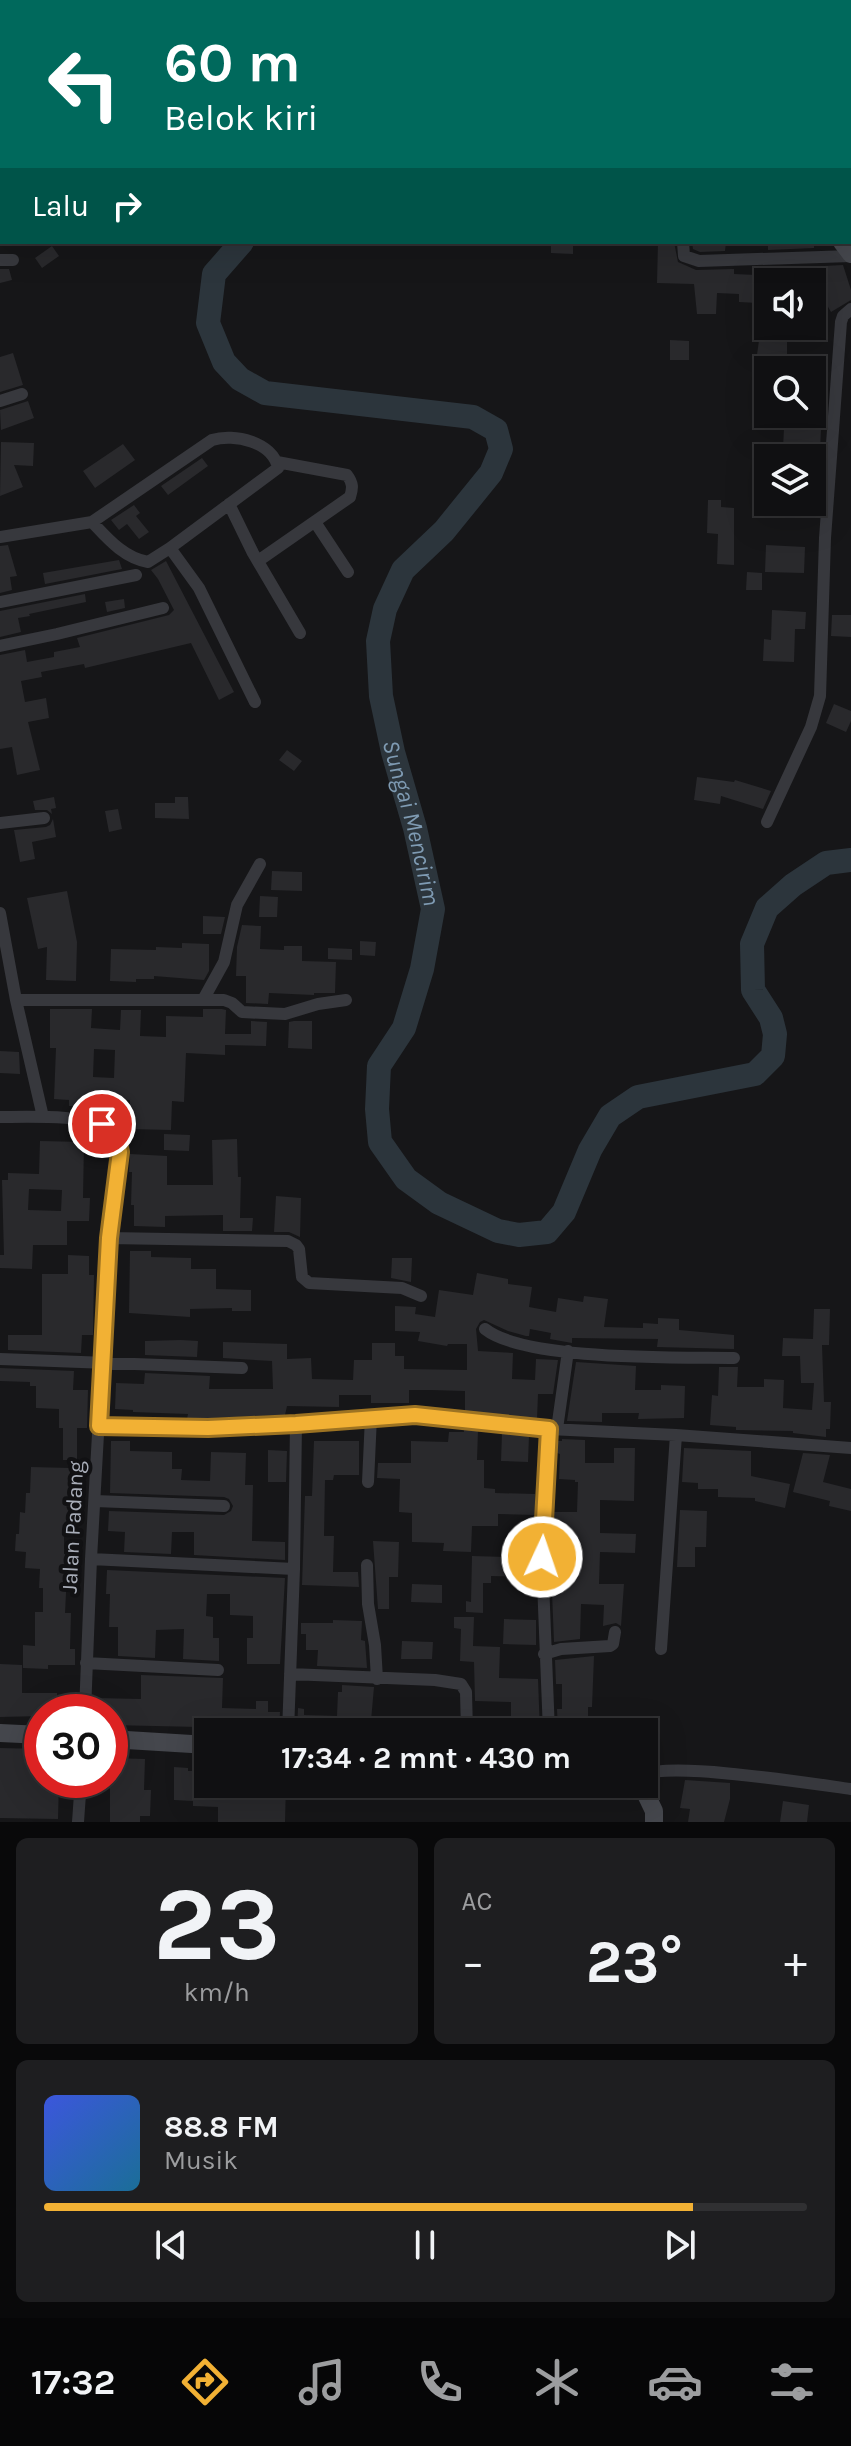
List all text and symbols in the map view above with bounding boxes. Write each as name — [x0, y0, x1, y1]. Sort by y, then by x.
text: 60 m — [164, 30, 301, 95]
icon: left — [32, 32, 136, 136]
text: Belok kiri — [164, 97, 318, 139]
icon: right — [105, 184, 149, 228]
text: Lalu — [32, 188, 89, 224]
map controls — [754, 268, 826, 516]
button: sound — [754, 268, 826, 340]
button: search — [754, 356, 826, 428]
button: layers — [754, 444, 826, 516]
water label: Sungai Mencirim — [377, 737, 446, 908]
pin — [68, 1090, 136, 1158]
icon: arrive — [80, 1102, 124, 1146]
street label: Jalan Padang — [57, 1459, 89, 1594]
position arrow — [500, 1515, 584, 1599]
speed limit sign: 30 — [24, 1694, 128, 1798]
text: 17:34 · 2 mnt · 430 m — [281, 1740, 571, 1776]
text: 23 — [153, 1864, 281, 1985]
text: AC — [462, 1886, 492, 1917]
text: 23° — [586, 1927, 683, 1997]
text: − — [462, 1937, 485, 1988]
text: + — [784, 1937, 807, 1988]
text: km/h — [184, 1977, 250, 2008]
text: 88.8 FM — [164, 2109, 279, 2145]
text: Musik — [164, 2145, 238, 2176]
icon: previous — [149, 2223, 193, 2267]
icon: pause — [403, 2223, 447, 2267]
icon: next — [658, 2223, 702, 2267]
icon: directions — [177, 2354, 233, 2410]
icon: music — [294, 2354, 350, 2410]
icon: phone — [412, 2354, 468, 2410]
icon: climate — [529, 2354, 585, 2410]
icon: car — [647, 2354, 703, 2410]
icon: filters — [764, 2354, 820, 2410]
text: 17:32 — [31, 2361, 115, 2403]

